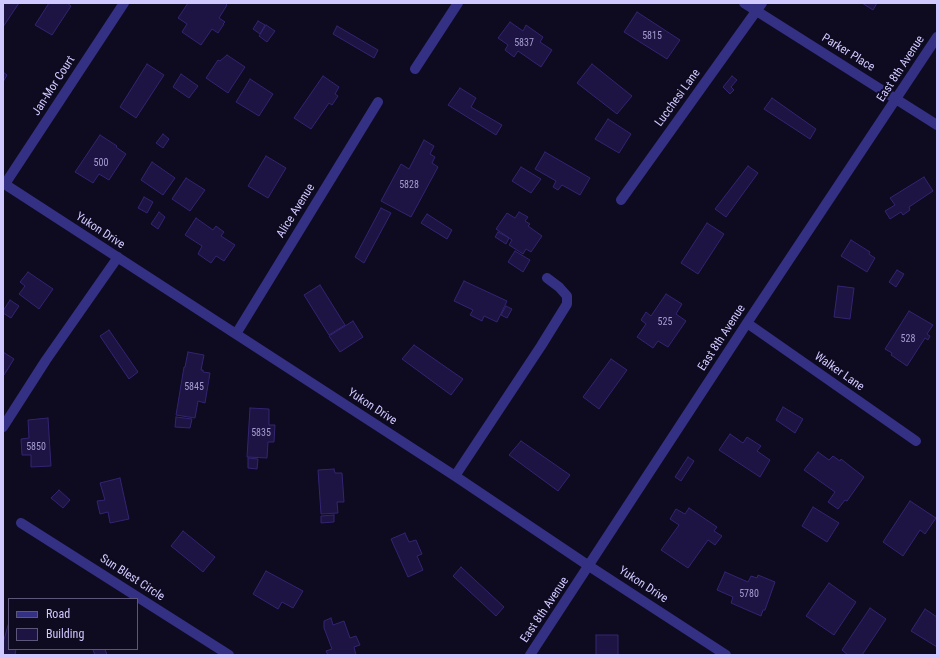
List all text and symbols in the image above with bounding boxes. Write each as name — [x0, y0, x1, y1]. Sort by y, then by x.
house number: 5815 — [642, 30, 662, 42]
street label: Parker Place — [819, 31, 877, 75]
street label: East 8th Avenue — [874, 33, 928, 105]
house number: 5837 — [514, 37, 534, 49]
street label: Jan-Mor Court — [29, 54, 79, 118]
street label: Lucchesi Lane — [652, 66, 704, 130]
house number: 500 — [94, 157, 108, 169]
house number: 5828 — [399, 179, 419, 191]
street label: Alice Avenue — [274, 181, 318, 241]
street label: Yukon Drive — [73, 210, 127, 252]
street label: East 8th Avenue — [695, 302, 749, 374]
house number: 525 — [658, 316, 672, 328]
house number: 528 — [901, 333, 915, 345]
street label: Walker Lane — [811, 350, 867, 394]
house number: 5845 — [184, 381, 204, 393]
street label: Yukon Drive — [345, 386, 399, 428]
house number: 5835 — [251, 427, 271, 439]
house number: 5850 — [26, 441, 46, 453]
street label: Sun Blest Circle — [97, 552, 167, 604]
street label: Yukon Drive — [616, 564, 670, 606]
street label: East 8th Avenue — [518, 574, 572, 646]
house number: 5780 — [739, 588, 759, 600]
legend — [8, 598, 138, 650]
text: Road — [46, 607, 70, 621]
text: Building — [46, 627, 84, 641]

